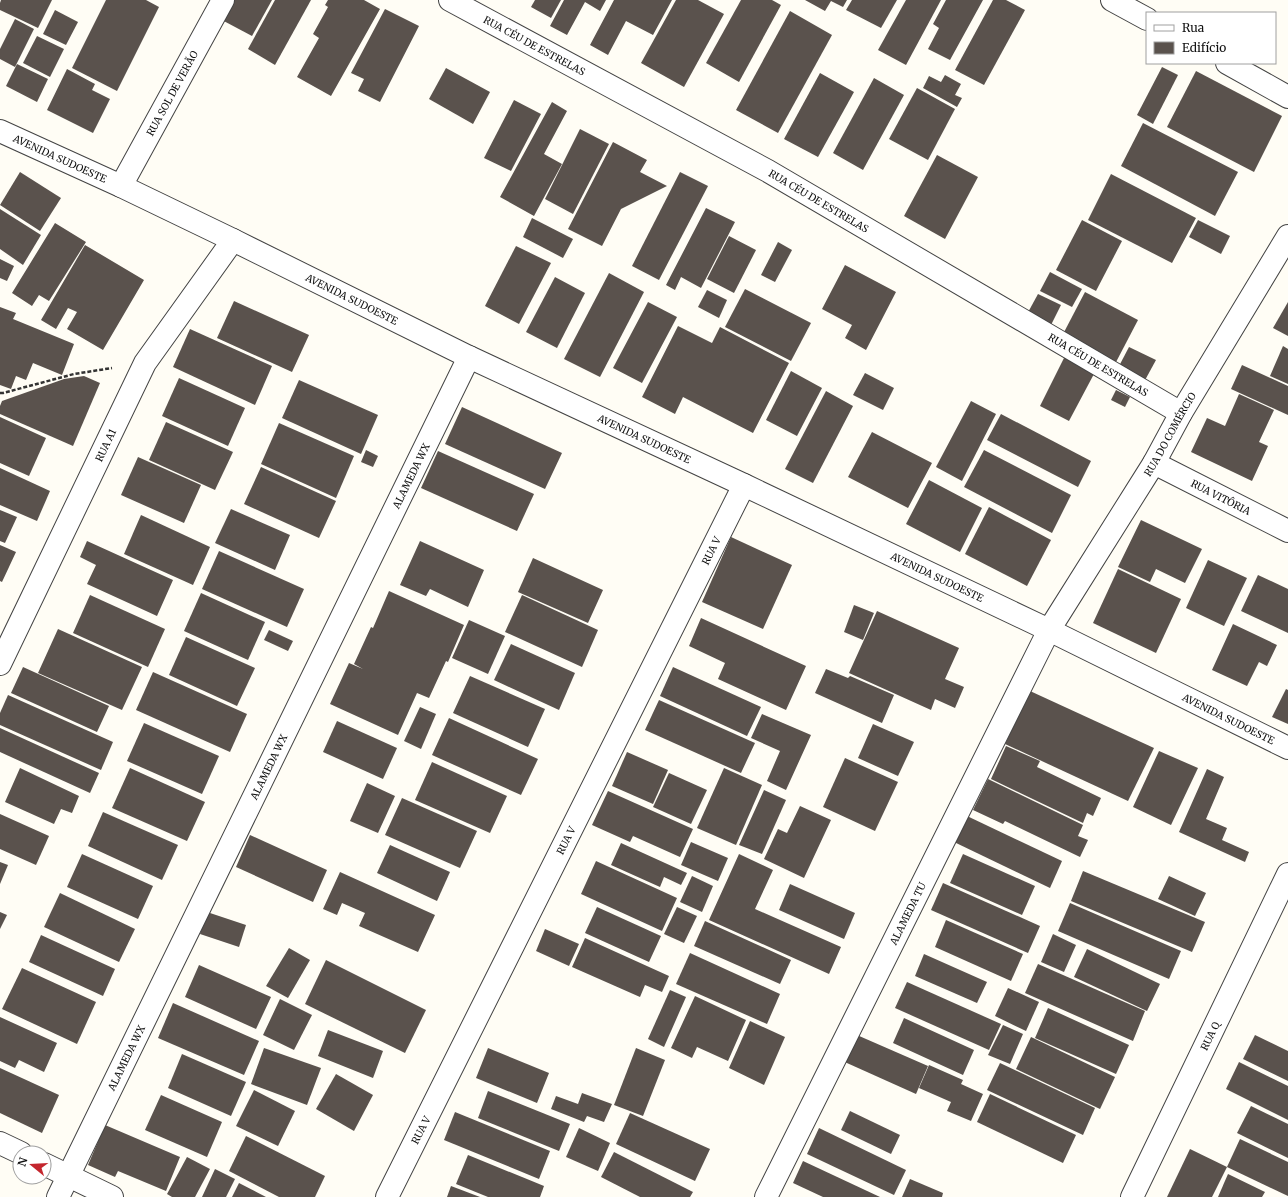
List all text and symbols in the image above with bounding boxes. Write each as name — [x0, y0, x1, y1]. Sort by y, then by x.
legend — [1146, 12, 1276, 64]
street label: RUA CÉU DE ESTRELAS — [481, 13, 588, 78]
text: Rua — [1182, 20, 1205, 35]
text: Edifício — [1182, 40, 1226, 55]
street label: RUA SOL DE VERÃO — [143, 48, 201, 138]
street label: AVENIDA SUDOESTE — [10, 131, 109, 185]
street label: RUA CÉU DE ESTRELAS — [766, 166, 871, 235]
street label: AVENIDA SUDOESTE — [303, 270, 401, 328]
street label: RUA CÉU DE ESTRELAS — [1046, 330, 1151, 399]
street label: RUA DO COMÉRCIO — [1141, 390, 1199, 478]
street label: AVENIDA SUDOESTE — [595, 411, 694, 466]
street label: RUA A1 — [92, 426, 119, 464]
street label: ALAMEDA WX — [389, 440, 433, 511]
street label: RUA VITÔRIA — [1189, 476, 1254, 518]
street label: RUA V — [699, 534, 724, 567]
street label: AVENIDA SUDOESTE — [888, 549, 986, 605]
street label: AVENIDA SUDOESTE — [1179, 690, 1277, 747]
street label: ALAMEDA WX — [247, 731, 290, 802]
street label: RUA V — [553, 824, 578, 857]
street label: ALAMEDA TU — [886, 879, 929, 948]
street label: RUA Q — [1197, 1019, 1223, 1052]
street label: ALAMEDA WX — [104, 1022, 148, 1094]
street label: RUA V — [408, 1113, 433, 1146]
north arrow — [12, 1145, 52, 1185]
text: N — [14, 1155, 31, 1168]

